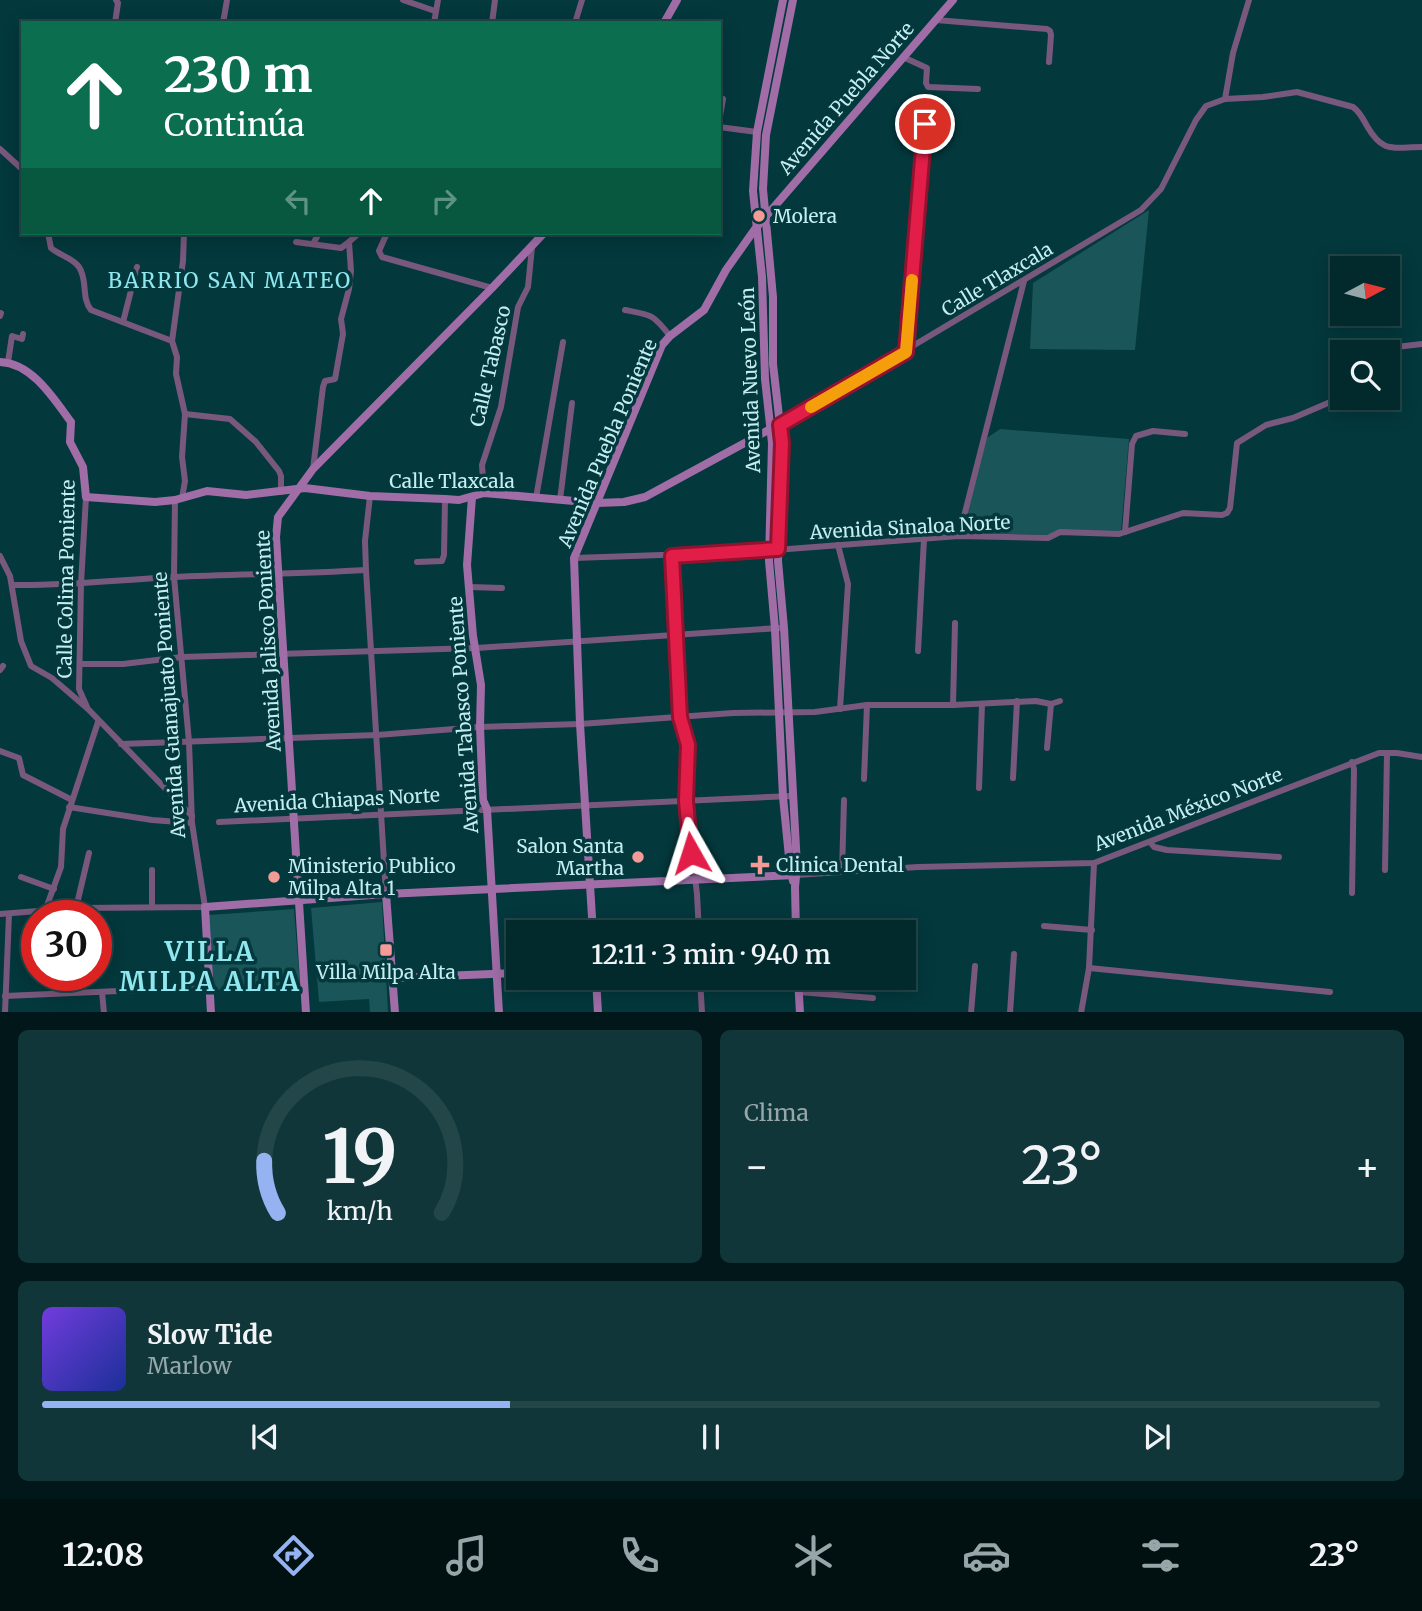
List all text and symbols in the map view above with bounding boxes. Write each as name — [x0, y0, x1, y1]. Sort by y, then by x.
street label: Avenida Puebla Norte — [772, 17, 919, 180]
text: 230 m — [164, 44, 312, 105]
icon: ahead — [49, 49, 140, 140]
pin — [895, 94, 955, 154]
text: Continúa — [164, 105, 305, 145]
icon: arrive — [906, 105, 944, 143]
icon: left — [279, 182, 317, 220]
icon: ahead — [352, 182, 390, 220]
icon: right — [425, 182, 463, 220]
place label: Molera — [773, 204, 837, 228]
marker: Molera — [751, 208, 767, 224]
street label: Calle Tlaxcala — [937, 236, 1057, 322]
north arrow — [1330, 256, 1400, 326]
map controls — [1330, 256, 1400, 410]
district label: BARRIO SAN MATEO — [108, 267, 352, 294]
street label: Avenida Nuevo León — [735, 286, 765, 474]
street label: Calle Tabasco — [464, 303, 516, 429]
street label: Avenida Puebla Poniente — [552, 335, 662, 552]
button: search — [1330, 340, 1400, 410]
street label: Calle Tlaxcala — [389, 469, 515, 493]
street label: Calle Colima Poniente — [52, 479, 80, 678]
street label: Avenida Sinaloa Norte — [808, 510, 1011, 544]
street label: Avenida Jalisco Poniente — [250, 530, 286, 753]
street label: Avenida Guanajuato Poniente — [148, 571, 190, 840]
street label: Avenida Tabasco Poniente — [443, 596, 483, 835]
street label: Avenida México Norte — [1089, 762, 1286, 856]
street label: Avenida Chiapas Norte — [233, 783, 440, 817]
position arrow — [654, 816, 728, 890]
place label: Salon Santa Martha — [516, 834, 624, 880]
marker: Salon Santa Martha — [630, 849, 646, 865]
place label: Clinica Dental — [776, 853, 904, 877]
place label: Ministerio Publico Milpa Alta 1 — [288, 854, 456, 900]
marker: Clinica Dental — [750, 855, 770, 875]
marker: Ministerio Publico Milpa Alta 1 — [266, 869, 282, 885]
speed limit sign: 30 — [21, 900, 112, 991]
district label: VILLA MILPA ALTA — [119, 935, 301, 998]
text: 12:11 · 3 min · 940 m — [591, 938, 831, 971]
marker: Villa Milpa Alta — [378, 942, 394, 958]
place label: Villa Milpa Alta — [315, 960, 456, 984]
text: Clima — [744, 1098, 809, 1127]
text: 19 — [322, 1111, 398, 1203]
text: 23° — [1021, 1133, 1103, 1198]
text: − — [744, 1143, 769, 1190]
text: + — [1355, 1143, 1380, 1190]
text: km/h — [327, 1194, 393, 1226]
text: Slow Tide — [147, 1318, 273, 1351]
text: Marlow — [147, 1351, 232, 1380]
icon: previous — [246, 1418, 284, 1456]
icon: pause — [692, 1418, 730, 1456]
icon: next — [1138, 1418, 1176, 1456]
icon: directions — [269, 1531, 318, 1580]
icon: music — [442, 1531, 491, 1580]
icon: phone — [615, 1531, 664, 1580]
icon: climate — [789, 1531, 838, 1580]
icon: car — [962, 1531, 1011, 1580]
icon: filters — [1136, 1531, 1185, 1580]
text: 12:08 — [62, 1535, 144, 1575]
text: 23° — [1309, 1535, 1360, 1575]

